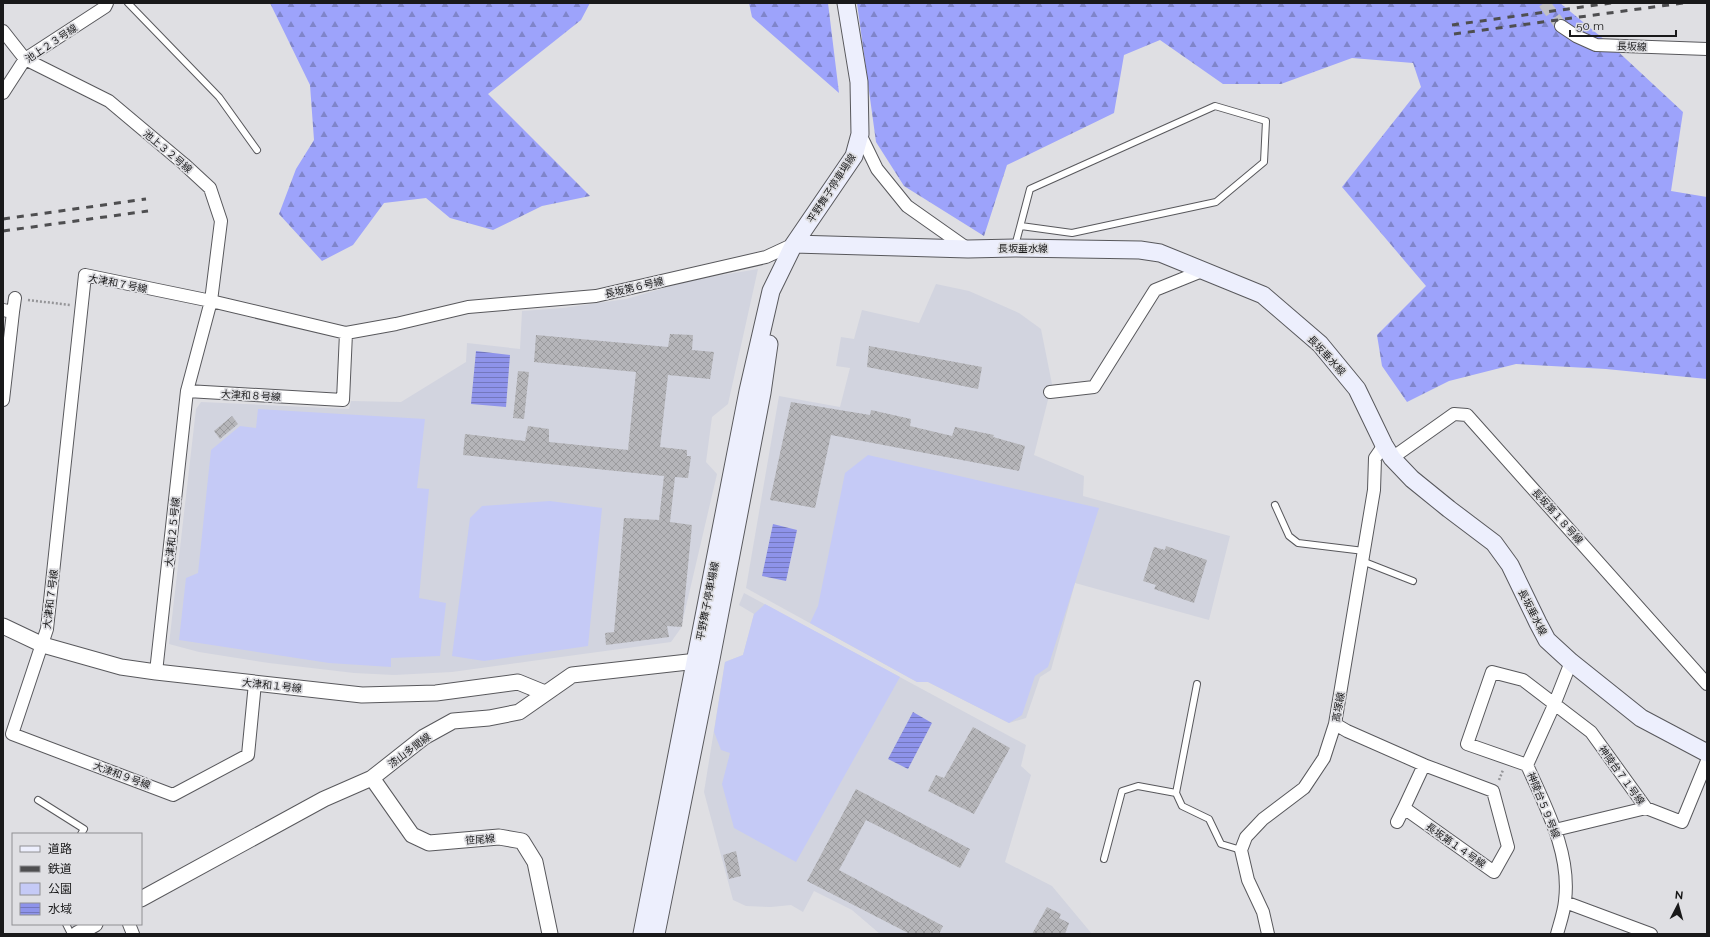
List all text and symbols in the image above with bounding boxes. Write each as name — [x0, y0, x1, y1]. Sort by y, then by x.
scale bar — [1570, 12, 1676, 38]
text: 50 m — [1576, 19, 1604, 33]
street label: 池上２３号線 — [23, 22, 79, 65]
street label: 長坂線 — [1617, 40, 1647, 53]
street label: 池上３２号線 — [141, 128, 194, 175]
street label: 平野舞子停車場線 — [805, 152, 858, 225]
street label: 長坂垂水線 — [998, 243, 1048, 254]
street label: 大津和７号線 — [87, 272, 148, 295]
street label: 長坂第６号線 — [604, 275, 665, 300]
street label: 長坂垂水線 — [1306, 333, 1348, 377]
street label: 大津和８号線 — [221, 388, 281, 403]
street label: 長坂第１８号線 — [1530, 487, 1585, 546]
street label: 大津和２５号線 — [163, 497, 182, 567]
street label: 平野舞子停車場線 — [694, 561, 721, 641]
street label: 大津和７号線 — [41, 569, 60, 630]
street label: 長坂垂水線 — [1516, 587, 1549, 637]
street label: 大津和１号線 — [242, 677, 302, 694]
street label: 高塚線 — [1330, 691, 1347, 723]
street label: 漆山多聞線 — [386, 731, 433, 770]
street label: 神陵台７１号線 — [1597, 744, 1647, 807]
street label: 大津和９号線 — [92, 760, 152, 791]
street label: 神陵台５９号線 — [1525, 771, 1562, 840]
street label: 長坂第１４号線 — [1424, 821, 1488, 870]
legend — [12, 833, 142, 925]
street label: 笹尾線 — [465, 833, 495, 846]
text: 道路 — [48, 842, 72, 856]
text: 鉄道 — [48, 862, 72, 876]
text: 公園 — [48, 882, 72, 896]
north arrow — [1658, 885, 1698, 925]
text: N — [1674, 889, 1684, 902]
text: 水域 — [48, 902, 72, 916]

